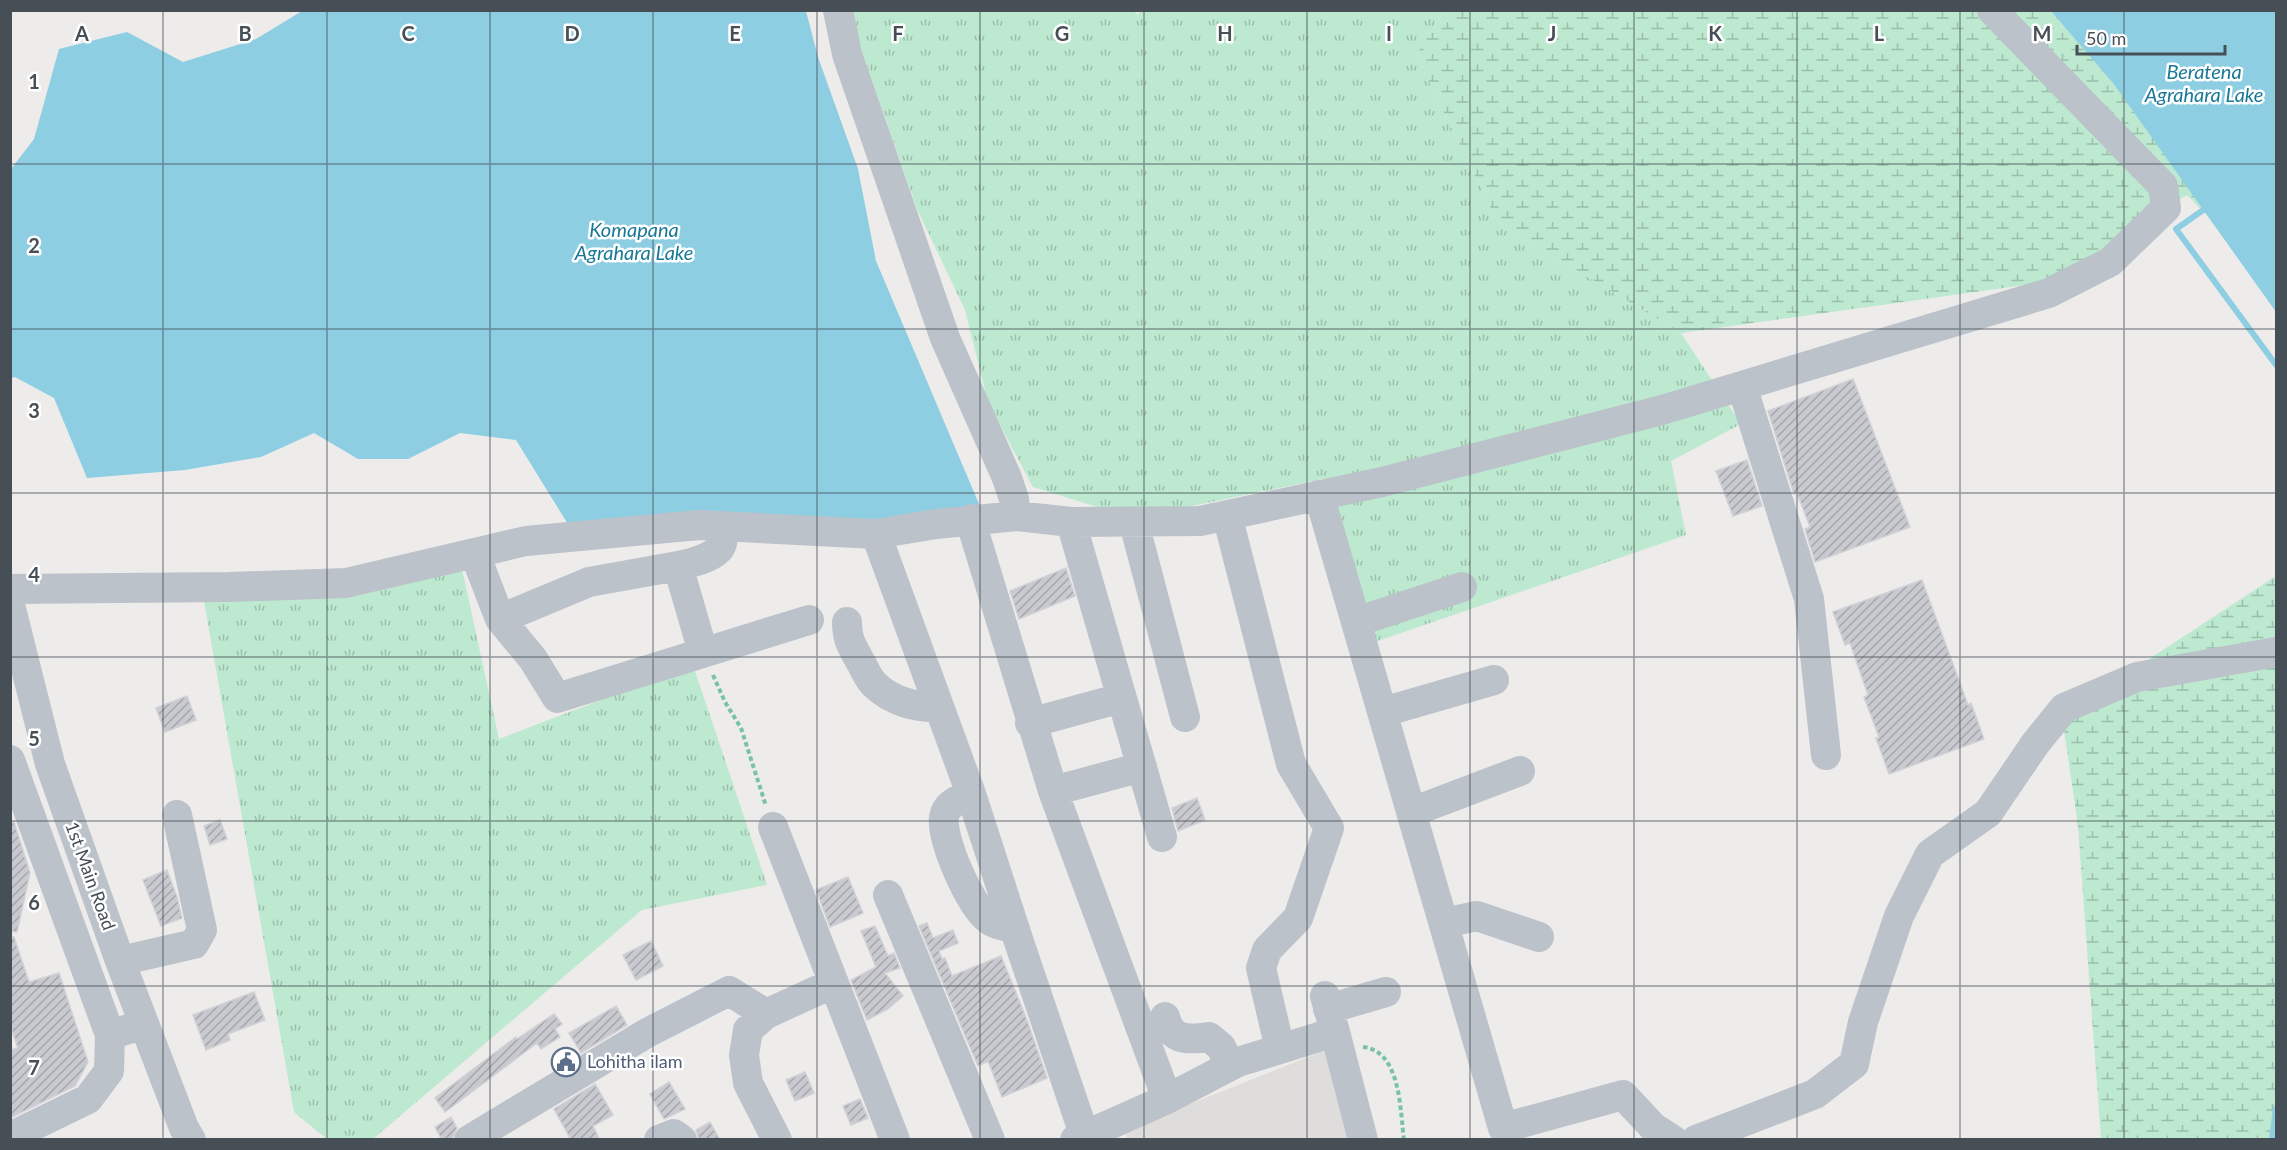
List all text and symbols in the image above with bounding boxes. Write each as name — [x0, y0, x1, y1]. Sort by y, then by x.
scale bar — [2077, 18, 2226, 56]
text: A — [74, 21, 89, 45]
text: B — [238, 21, 252, 45]
text: C — [401, 21, 415, 45]
text: D — [564, 21, 580, 45]
text: E — [729, 21, 741, 45]
text: F — [892, 21, 904, 45]
text: G — [1055, 21, 1069, 45]
text: H — [1217, 21, 1233, 45]
text: I — [1386, 21, 1392, 45]
text: J — [1548, 21, 1556, 45]
text: K — [1708, 21, 1722, 45]
text: L — [1874, 21, 1885, 45]
text: M — [2033, 21, 2051, 45]
text: 50 m — [2086, 27, 2126, 49]
water label: Beratena Agrahara Lake — [2144, 59, 2263, 106]
text: 1 — [28, 69, 40, 93]
water label: Komapana Agrahara Lake — [574, 217, 693, 264]
text: 2 — [28, 233, 40, 257]
text: 3 — [28, 398, 40, 422]
text: 4 — [28, 562, 40, 586]
text: 5 — [28, 726, 40, 750]
street label: 1st Main Road — [61, 819, 121, 933]
text: 6 — [28, 890, 40, 914]
public building icon: Lohitha ilam — [550, 1046, 582, 1078]
place label: Lohitha ilam — [587, 1050, 683, 1072]
text: 7 — [28, 1055, 40, 1079]

